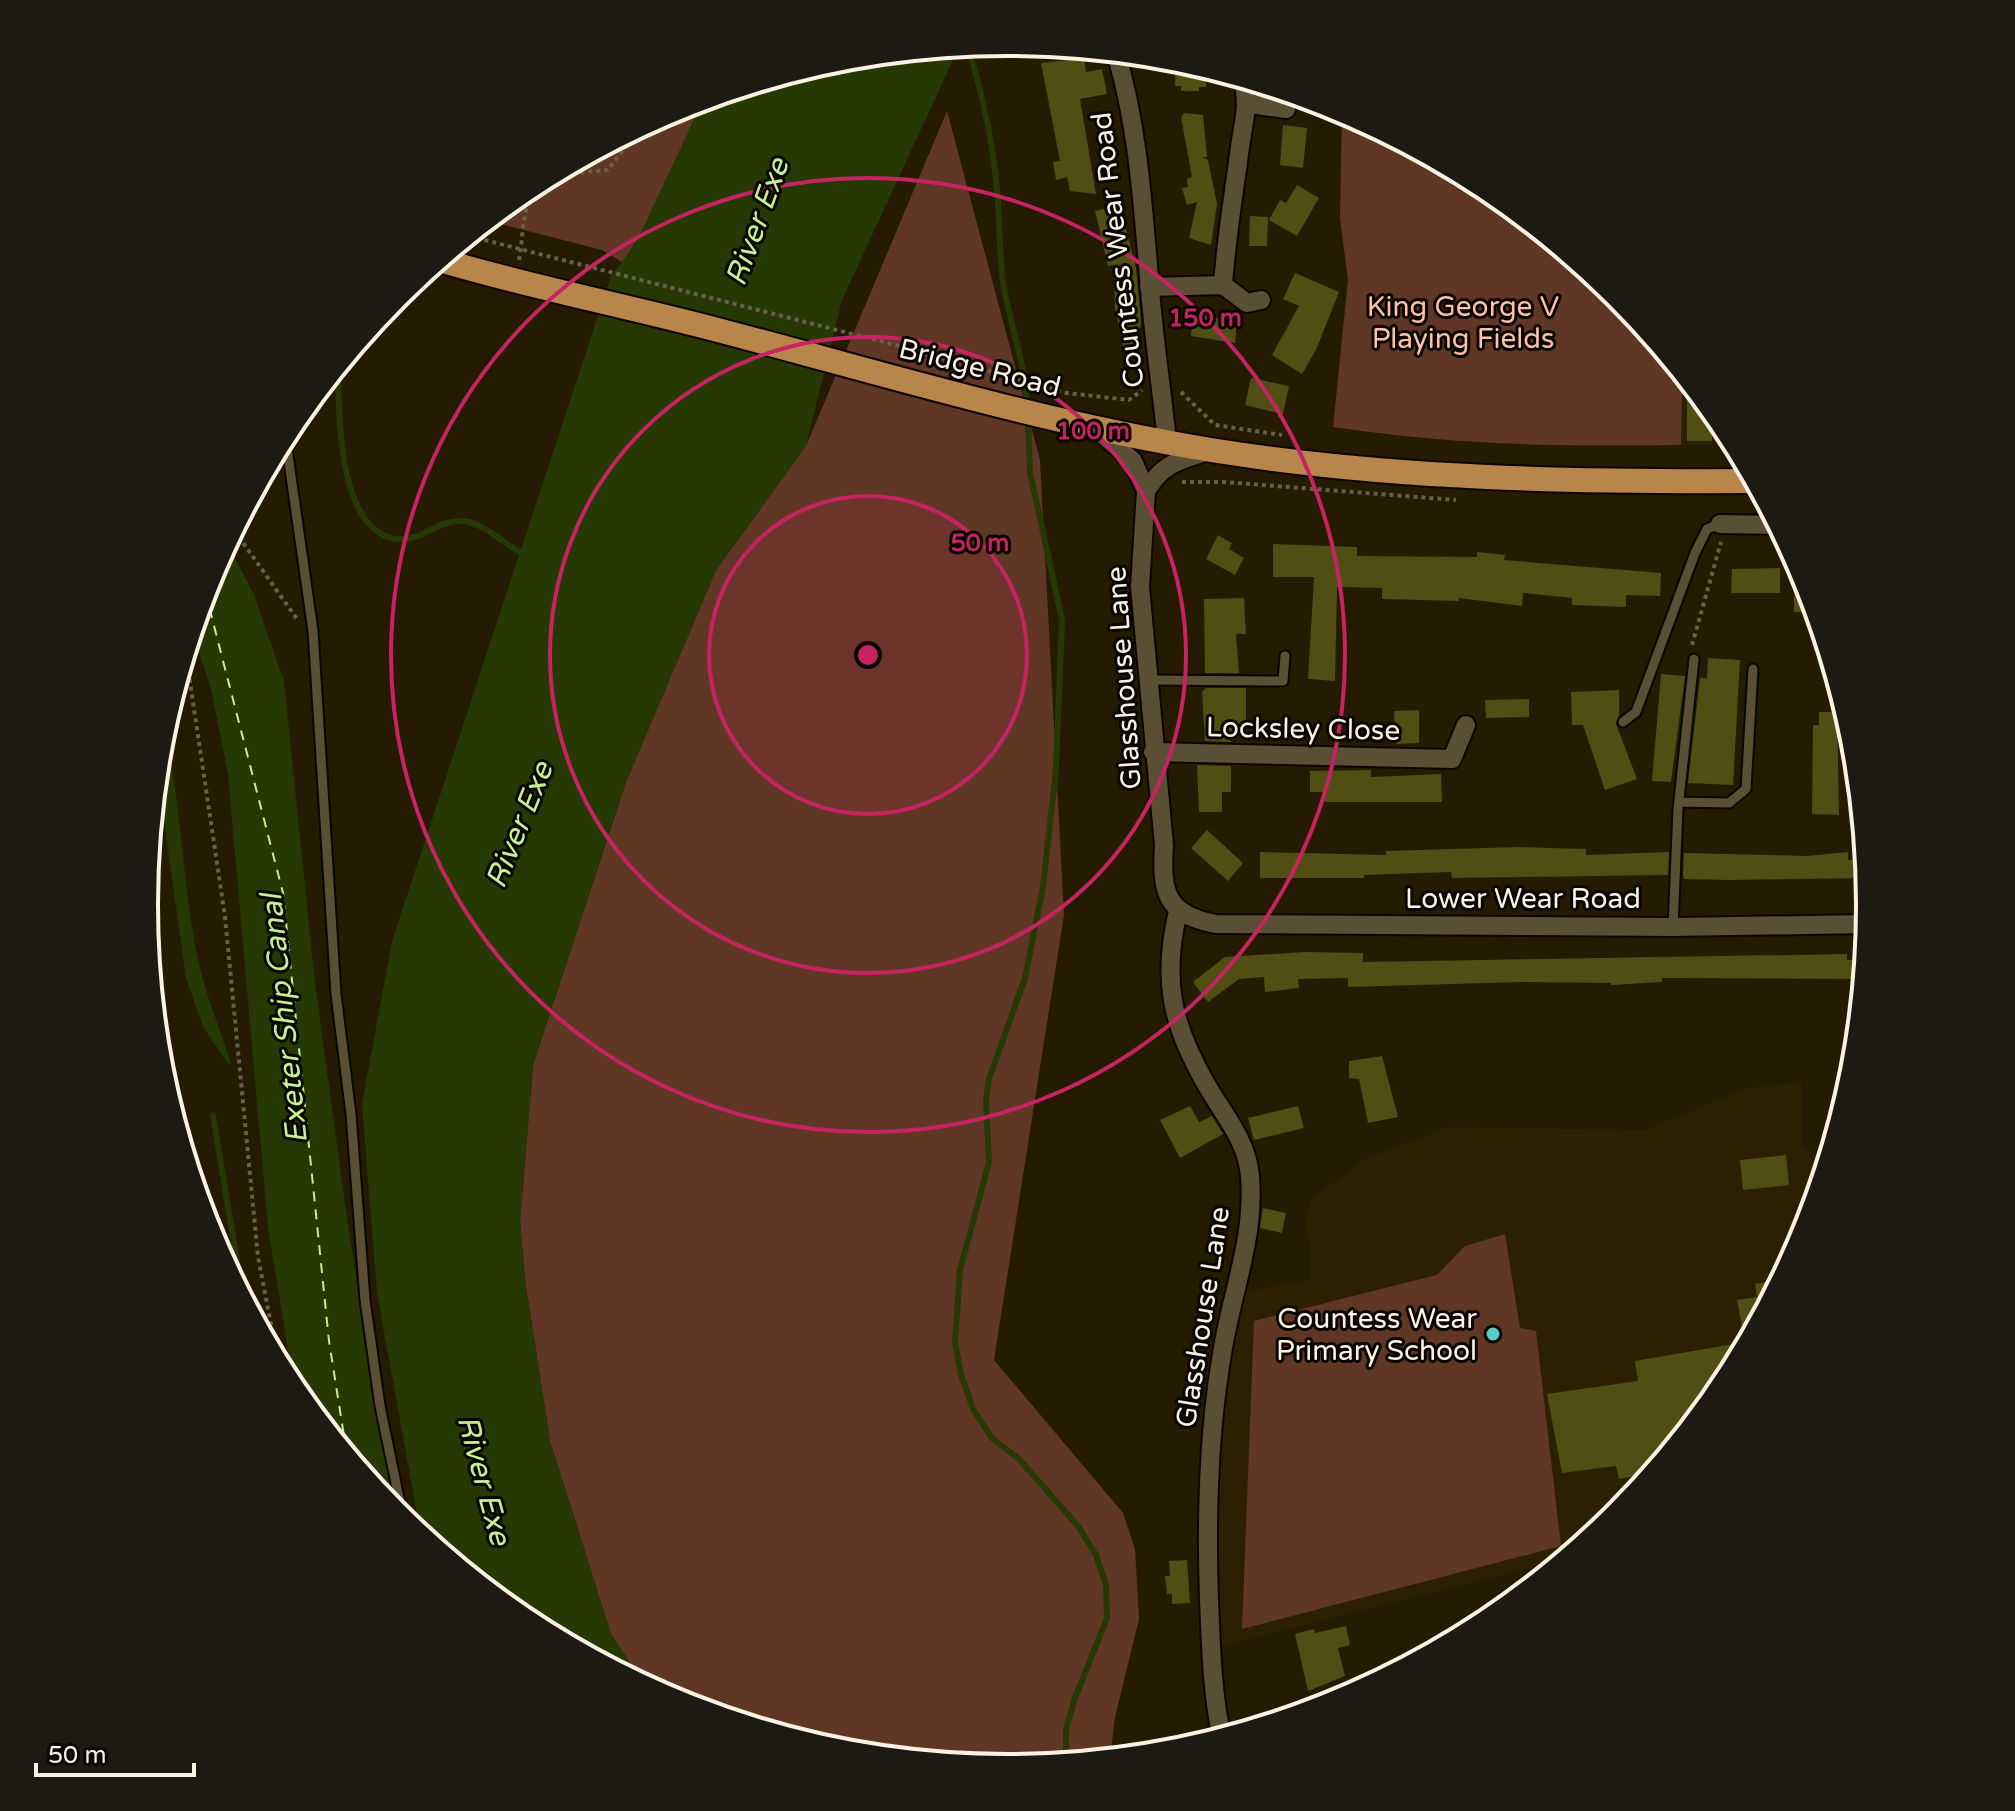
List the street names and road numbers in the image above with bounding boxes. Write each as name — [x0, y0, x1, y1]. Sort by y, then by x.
street label: Countess Wear Road — [1084, 110, 1152, 390]
street label: Bridge Road — [895, 331, 1064, 405]
street label: Glasshouse Lane — [1099, 565, 1149, 790]
street label: Locksley Close — [1206, 710, 1400, 748]
street label: Lower Wear Road — [1405, 882, 1641, 916]
street label: Glasshouse Lane — [1169, 1204, 1237, 1430]

